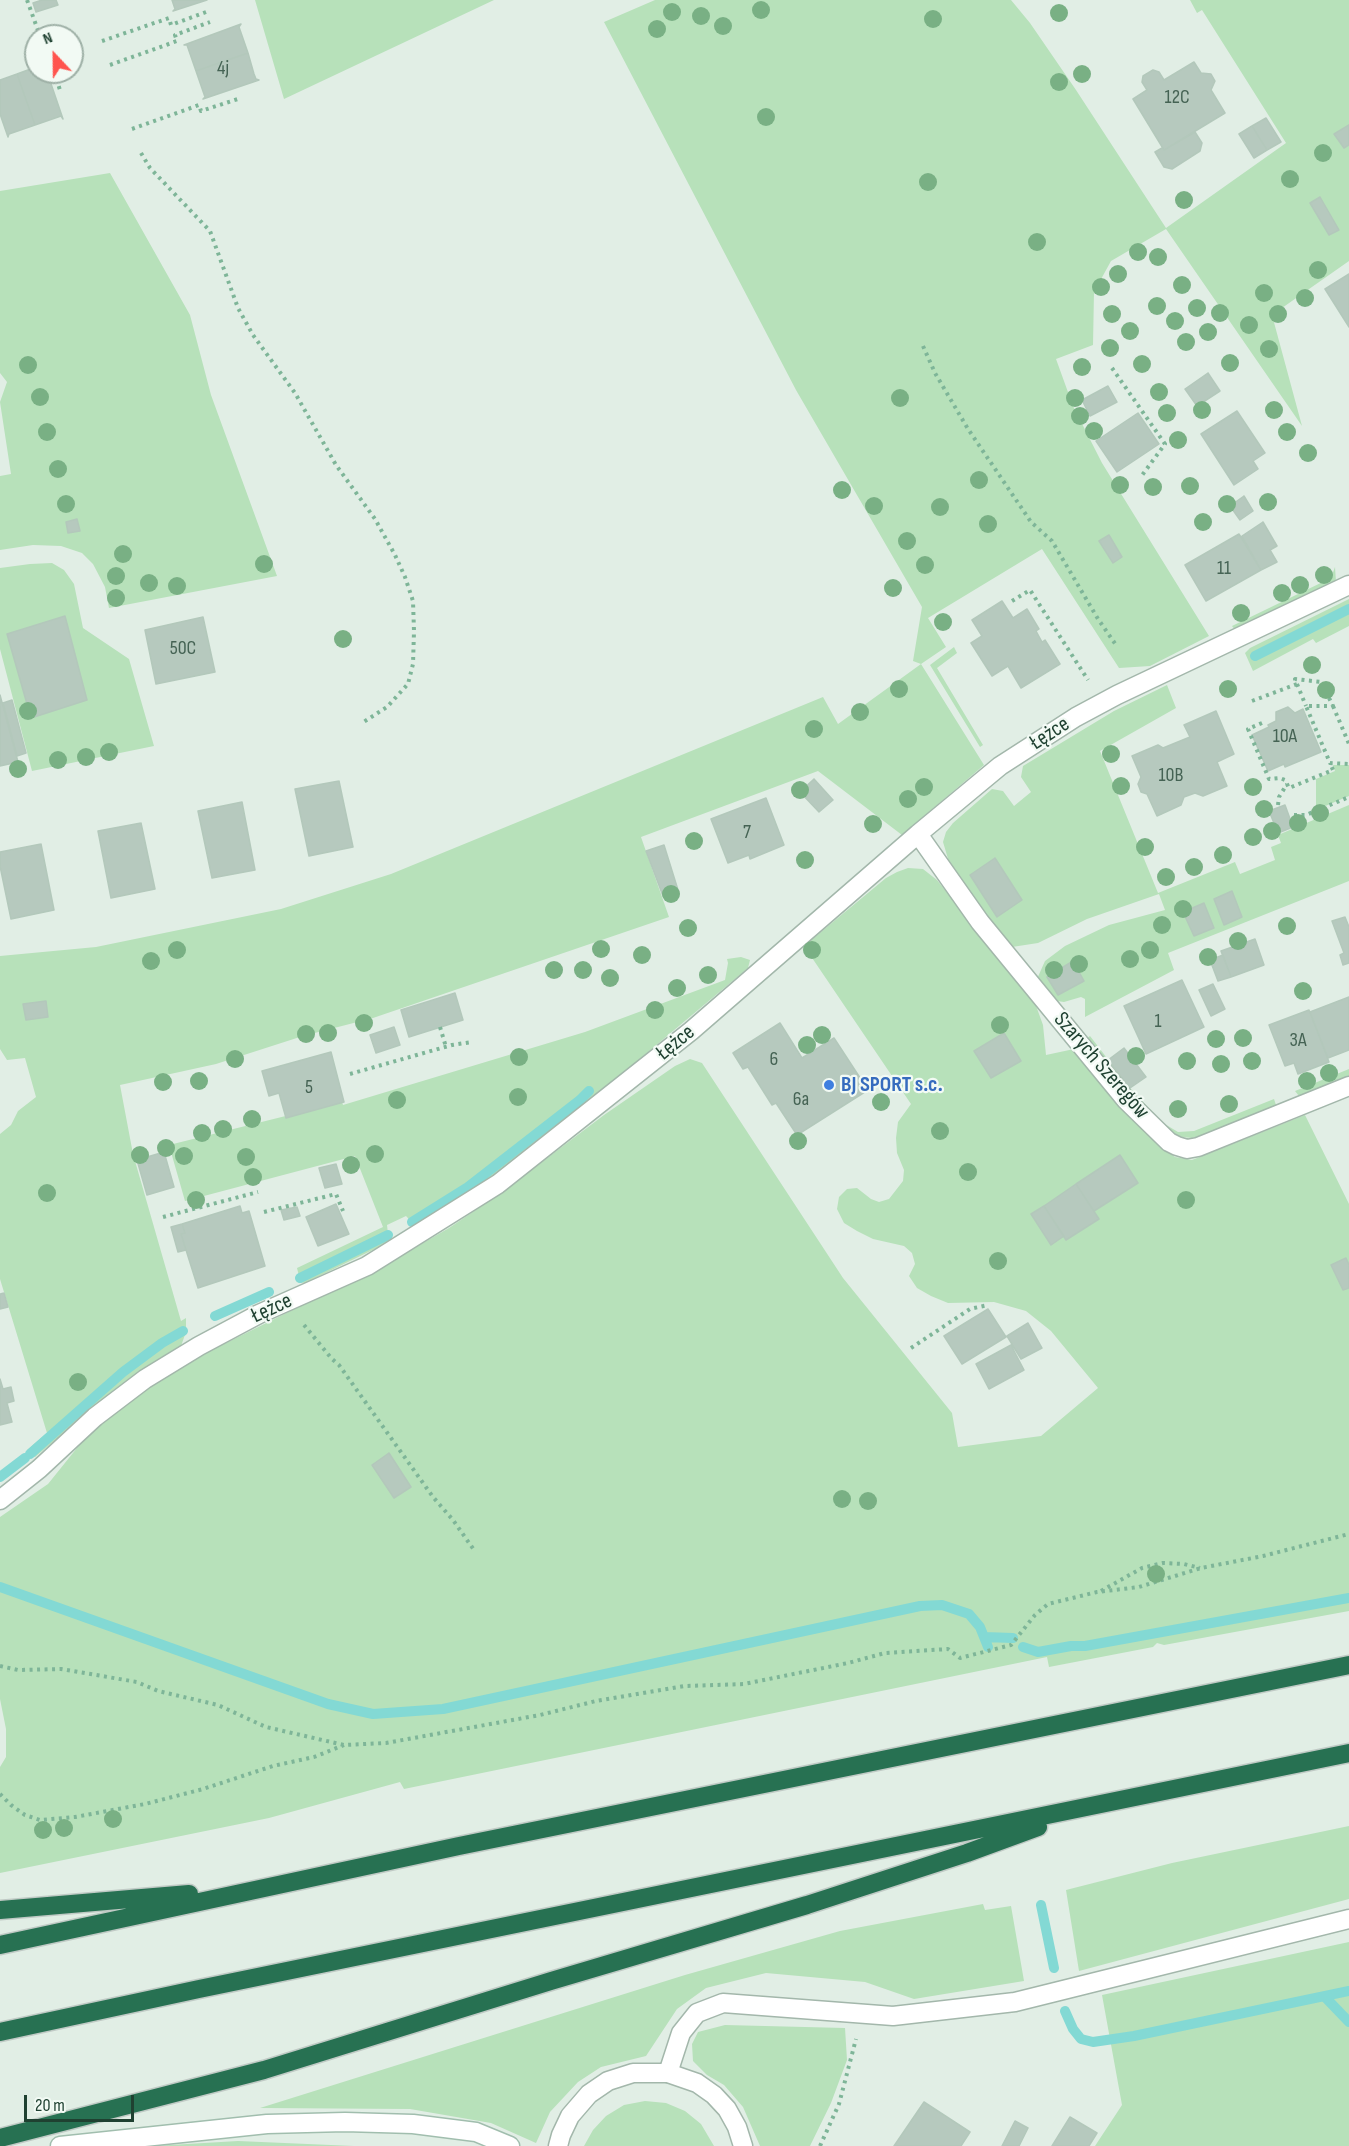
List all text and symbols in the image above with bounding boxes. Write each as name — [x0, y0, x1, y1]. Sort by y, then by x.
north arrow — [24, 24, 84, 84]
text: N — [40, 28, 55, 49]
house number: 4j — [217, 57, 229, 81]
house number: 12C — [1164, 86, 1190, 110]
house number: 11 — [1217, 557, 1231, 581]
house number: 50C — [170, 637, 196, 661]
street label: Łężce — [1025, 712, 1075, 756]
house number: 10A — [1273, 725, 1297, 749]
house number: 10B — [1159, 764, 1183, 788]
house number: 7 — [743, 821, 751, 845]
street label: Szarych Szeregów — [1047, 1007, 1155, 1125]
house number: 1 — [1155, 1010, 1161, 1034]
street label: Łężce — [651, 1020, 701, 1066]
house number: 3A — [1290, 1029, 1306, 1053]
house number: 6 — [770, 1048, 778, 1072]
place label: BJ SPORT s.c. — [841, 1072, 943, 1098]
house number: 5 — [305, 1076, 313, 1100]
marker: BJ SPORT s.c. — [822, 1078, 836, 1092]
house number: 6a — [793, 1088, 809, 1112]
street label: Łężce — [247, 1288, 297, 1330]
scale bar — [27, 2083, 136, 2121]
text: 20 m — [35, 2095, 65, 2116]

